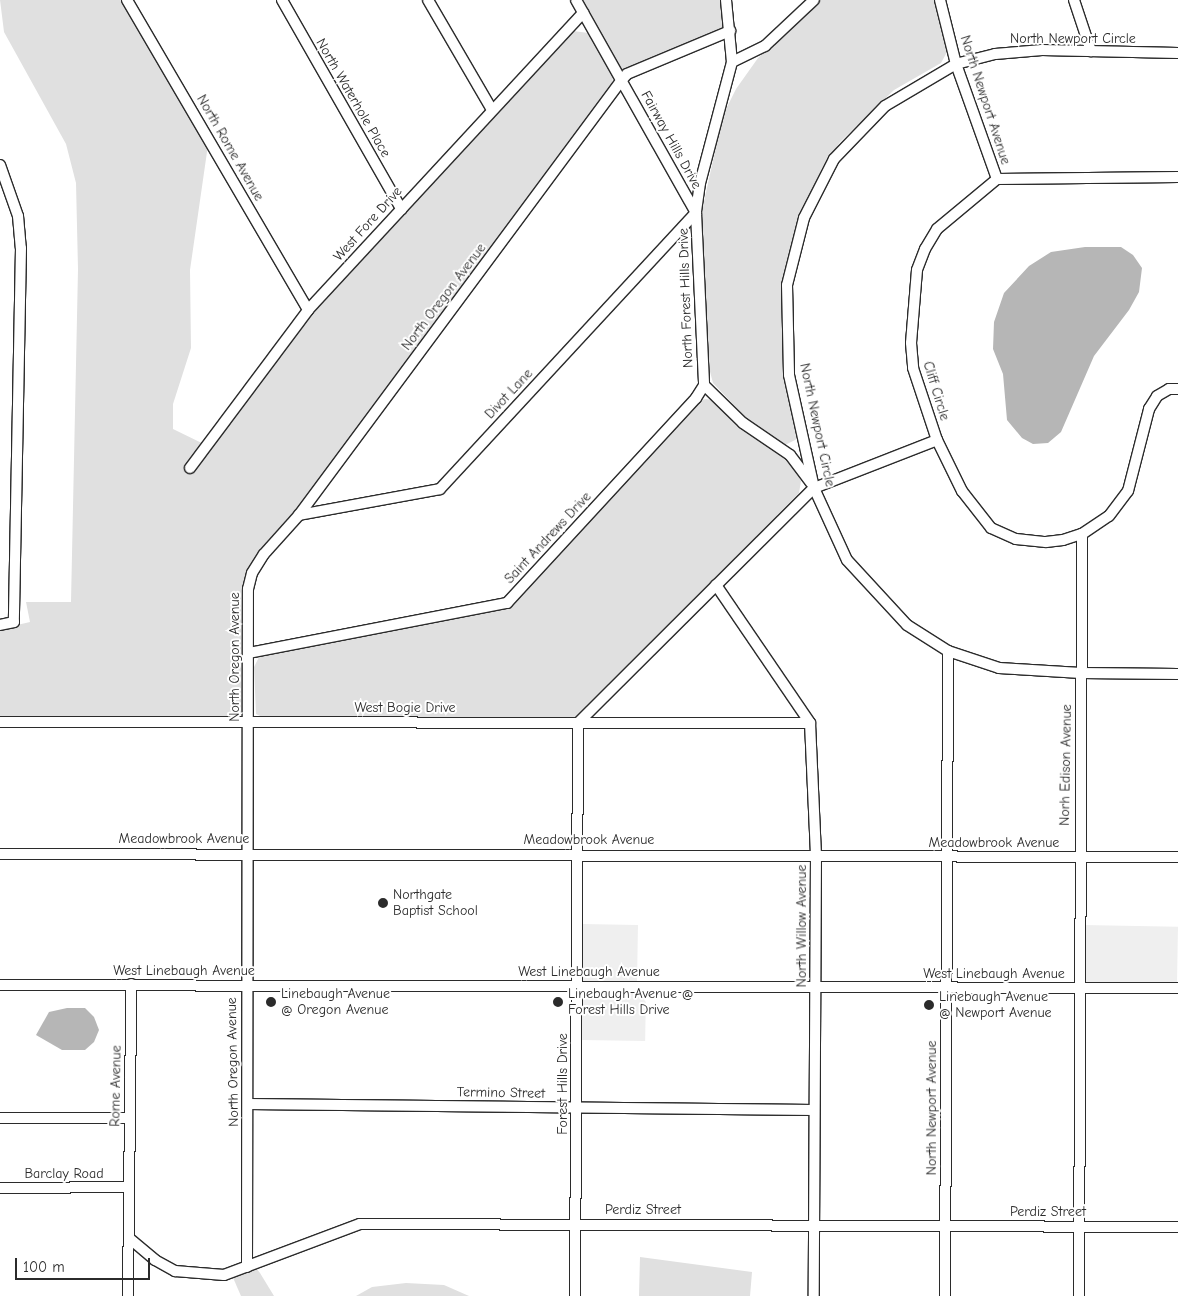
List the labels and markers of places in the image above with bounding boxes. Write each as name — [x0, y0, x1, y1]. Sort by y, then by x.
place label: Northgate Baptist School — [393, 887, 478, 920]
marker: Northgate Baptist School — [377, 897, 389, 909]
place label: Linebaugh Avenue @ Oregon Avenue — [281, 986, 390, 1019]
place label: Linebaugh Avenue @ Forest Hills Drive — [568, 986, 693, 1019]
place label: Linebaugh Avenue @ Newport Avenue — [939, 989, 1052, 1022]
marker: Linebaugh Avenue @ Oregon Avenue — [265, 996, 277, 1008]
marker: Linebaugh Avenue @ Forest Hills Drive — [552, 996, 564, 1008]
marker: Linebaugh Avenue @ Newport Avenue — [923, 999, 935, 1011]

